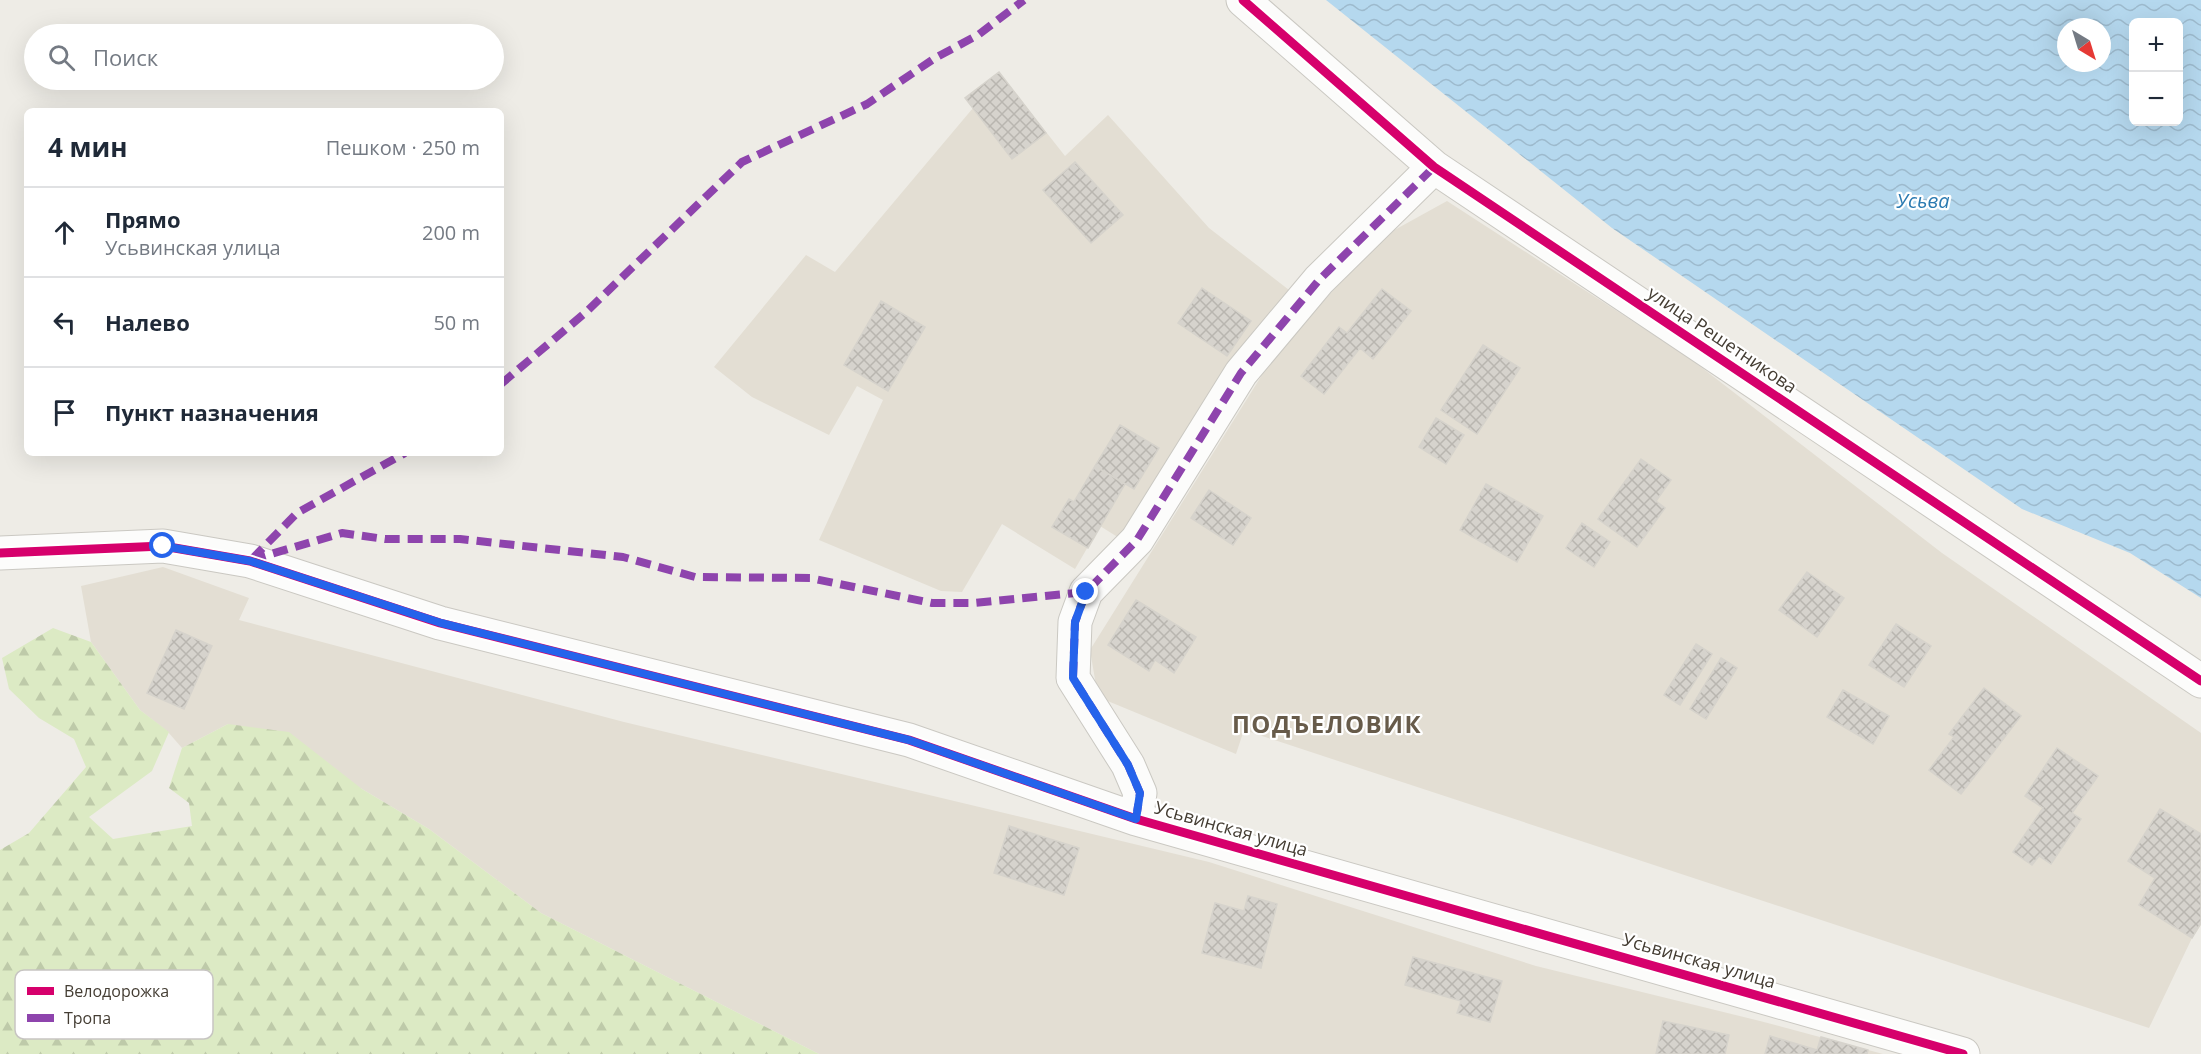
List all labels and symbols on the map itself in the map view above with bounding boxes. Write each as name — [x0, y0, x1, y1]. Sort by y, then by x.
north arrow — [2057, 18, 2111, 72]
water label: Усьва — [1896, 187, 1949, 214]
street label: улица Решетникова — [1643, 280, 1802, 398]
route start — [149, 532, 175, 558]
route end — [1072, 578, 1098, 604]
district label: ПОДЪЕЛОВИК — [1232, 707, 1422, 740]
street label: Усьвинская улица — [1152, 795, 1311, 861]
street label: Усьвинская улица — [1620, 927, 1779, 993]
legend — [15, 970, 213, 1039]
text: Велодорожка — [64, 980, 169, 1002]
text: Тропа — [64, 1007, 111, 1029]

